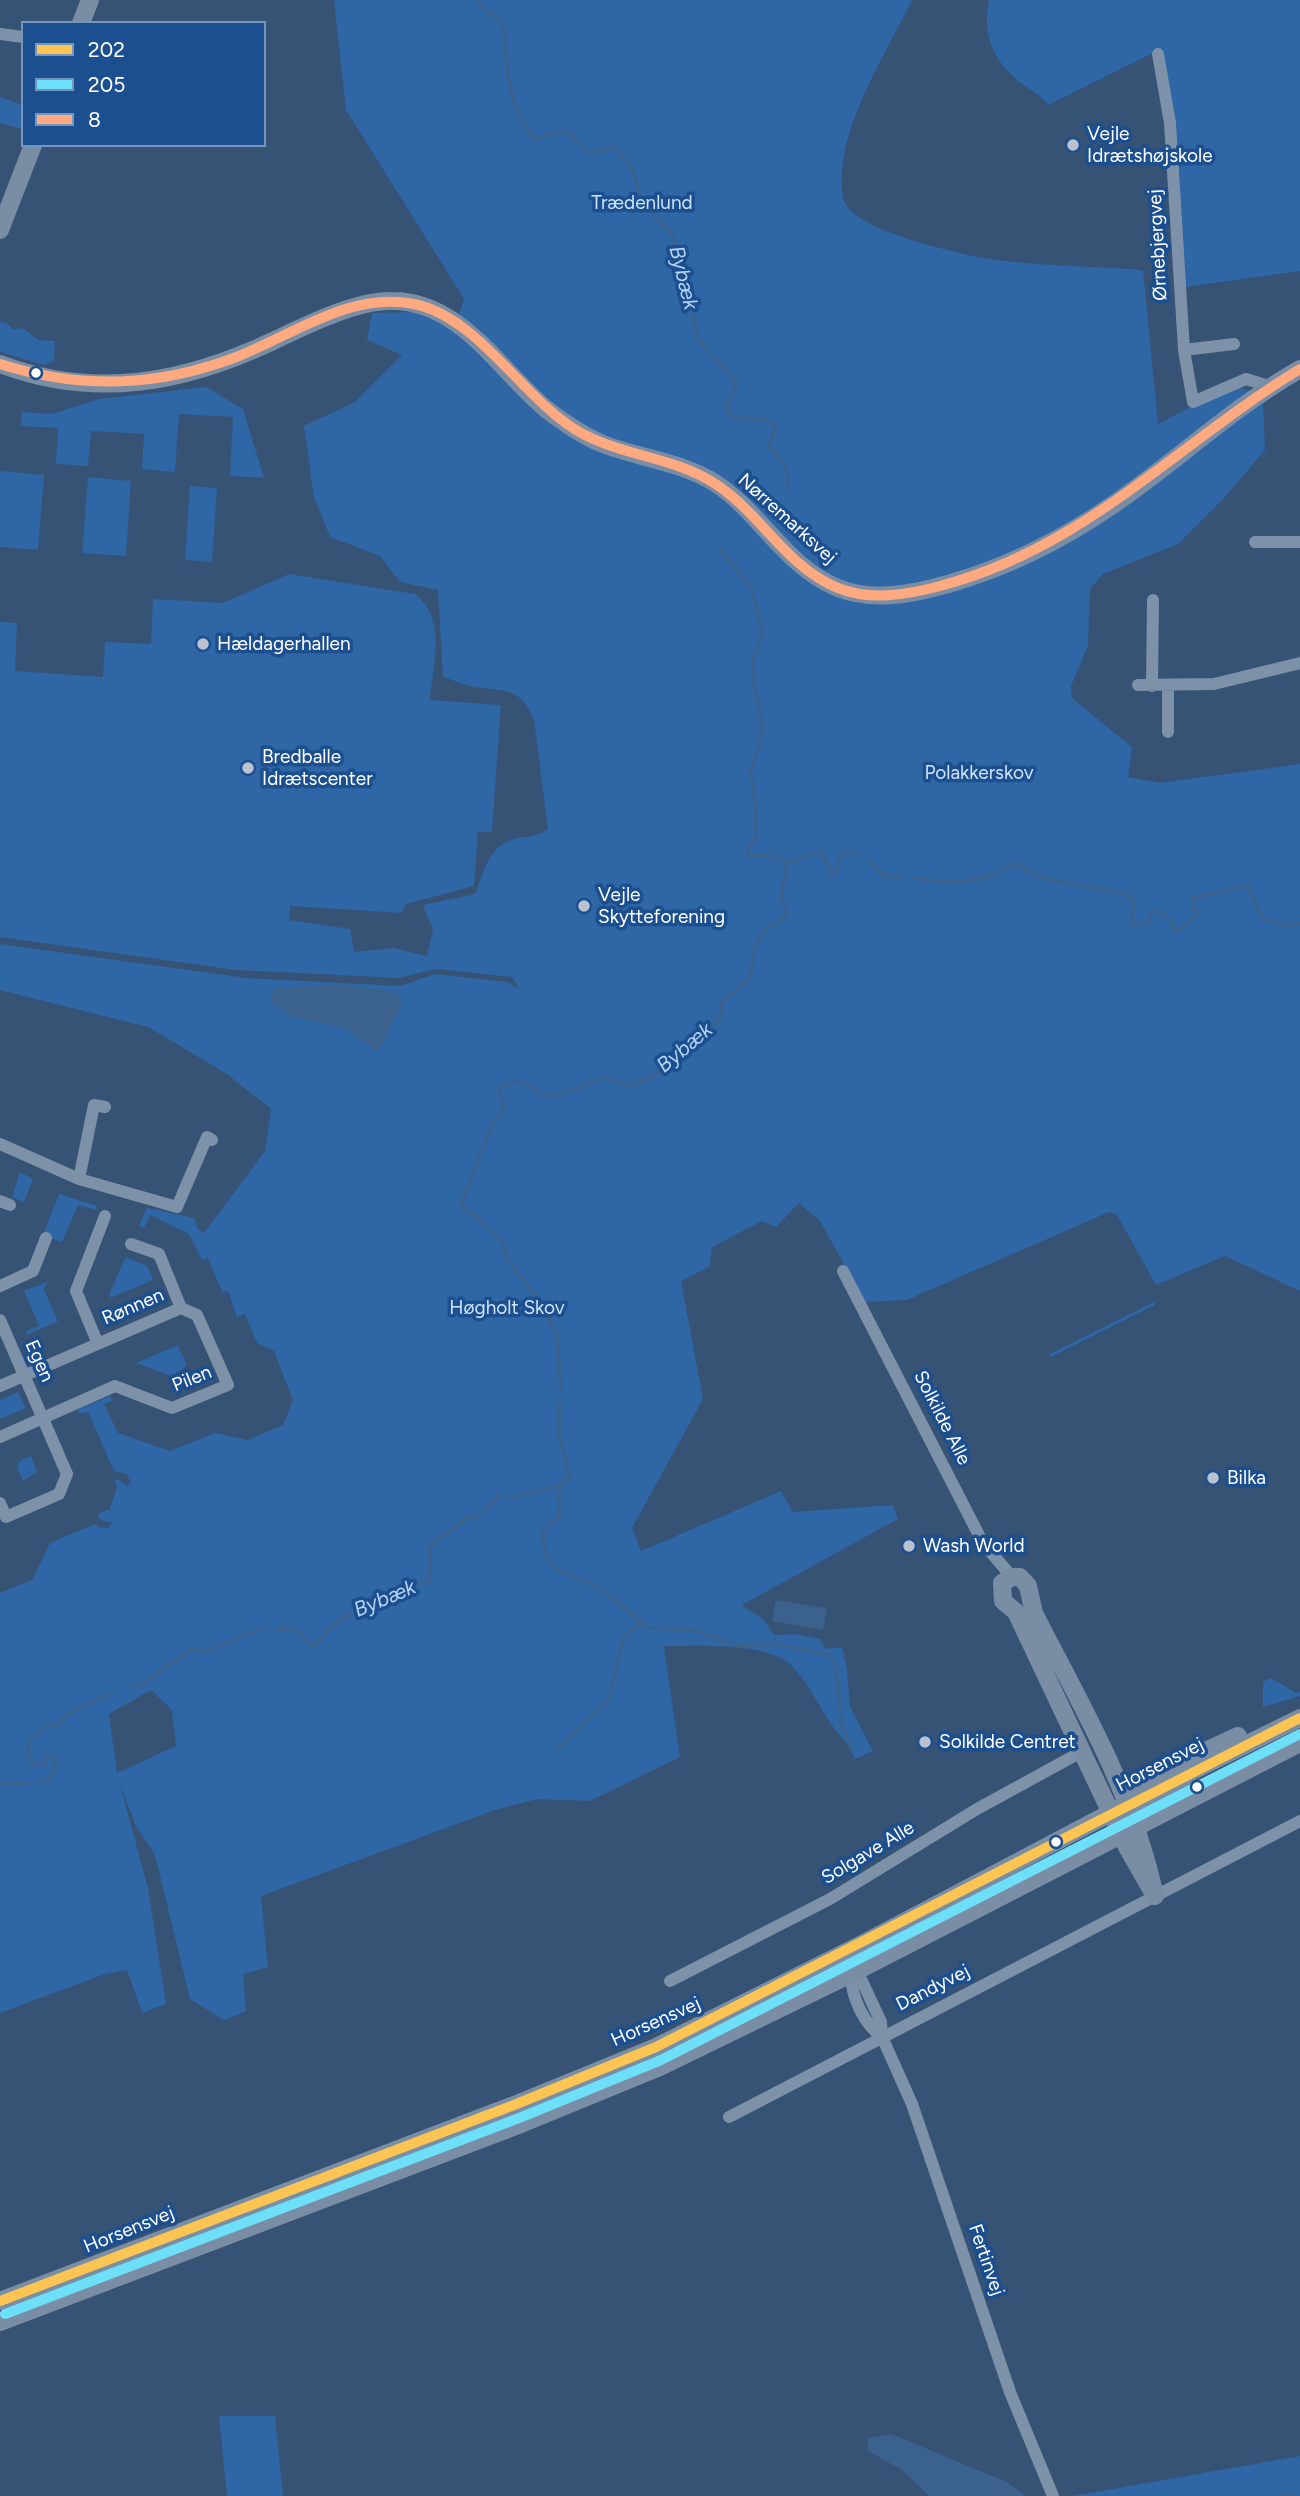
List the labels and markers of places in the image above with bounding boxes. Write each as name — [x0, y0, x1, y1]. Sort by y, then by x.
place label: Vejle Idrætshøjskole — [1087, 123, 1213, 167]
marker: Vejle Idrætshøjskole — [1065, 137, 1081, 153]
unlabelled marker — [29, 366, 43, 380]
place label: Hældagerhallen — [217, 633, 351, 655]
marker: Hældagerhallen — [195, 636, 211, 652]
place label: Bredballe Idrætscenter — [262, 746, 373, 790]
marker: Bredballe Idrætscenter — [240, 760, 256, 776]
place label: Vejle Skytteforening — [598, 884, 725, 928]
marker: Vejle Skytteforening — [576, 898, 592, 914]
place label: Bilka — [1227, 1467, 1266, 1489]
marker: Bilka — [1205, 1470, 1221, 1486]
place label: Wash World — [923, 1535, 1025, 1557]
marker: Wash World — [901, 1538, 917, 1554]
place label: Solkilde Centret — [939, 1731, 1076, 1753]
marker: Solkilde Centret — [917, 1734, 933, 1750]
unlabelled marker — [1190, 1780, 1204, 1794]
unlabelled marker — [1049, 1835, 1063, 1849]

